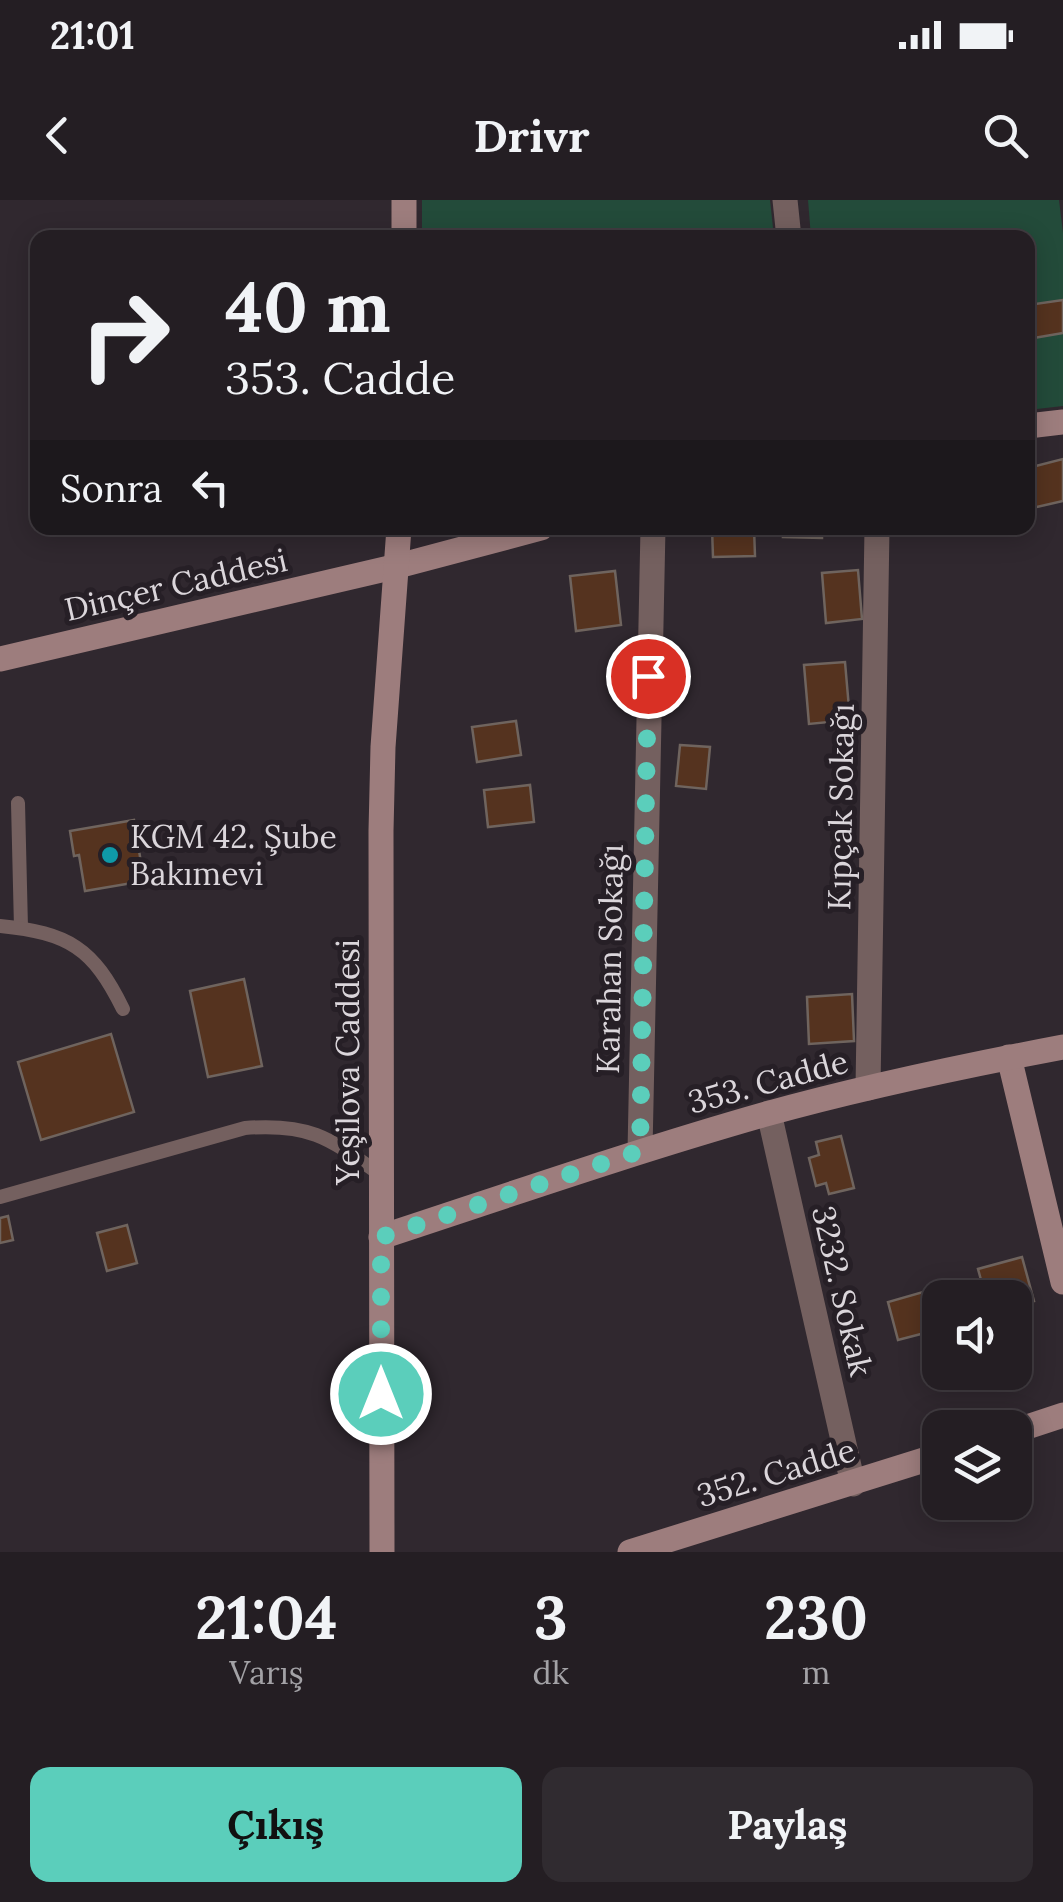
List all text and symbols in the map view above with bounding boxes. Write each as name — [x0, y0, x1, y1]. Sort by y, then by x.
text: 21:01 — [50, 11, 135, 59]
text: Drivr — [473, 107, 590, 164]
icon: back — [30, 108, 85, 163]
icon: search — [978, 108, 1033, 163]
text: 40 m — [225, 262, 391, 351]
icon: right — [60, 270, 190, 400]
text: 353. Cadde — [225, 349, 455, 406]
icon: left — [183, 460, 238, 515]
text: Sonra — [60, 464, 163, 512]
street label: Dinçer Caddesi — [61, 539, 291, 630]
pin — [606, 634, 691, 719]
icon: arrive — [621, 649, 676, 704]
street label: Kıpçak Sokağı — [818, 703, 863, 911]
place label: KGM 42. Şube Bakımevi — [130, 816, 337, 894]
marker: KGM 42. Şube Bakımevi — [99, 844, 121, 866]
street label: Karahan Sokağı — [587, 844, 632, 1074]
street label: Yeşilova Caddesi — [327, 939, 368, 1186]
street label: 353. Cadde — [683, 1041, 852, 1123]
street label: 3232. Sokak — [803, 1202, 882, 1380]
map controls — [922, 1280, 1032, 1520]
button: sound — [922, 1280, 1032, 1390]
position arrow — [329, 1342, 433, 1446]
button: layers — [922, 1410, 1032, 1520]
street label: 352. Cadde — [692, 1429, 860, 1516]
text: 21:04 — [195, 1579, 337, 1655]
text: 3 — [534, 1579, 568, 1655]
text: 230 — [764, 1579, 868, 1655]
text: Varış — [229, 1652, 303, 1693]
text: dk — [533, 1652, 569, 1693]
text: m — [802, 1652, 830, 1693]
button: Çıkış — [30, 1767, 522, 1882]
button: Paylaş — [542, 1767, 1033, 1882]

